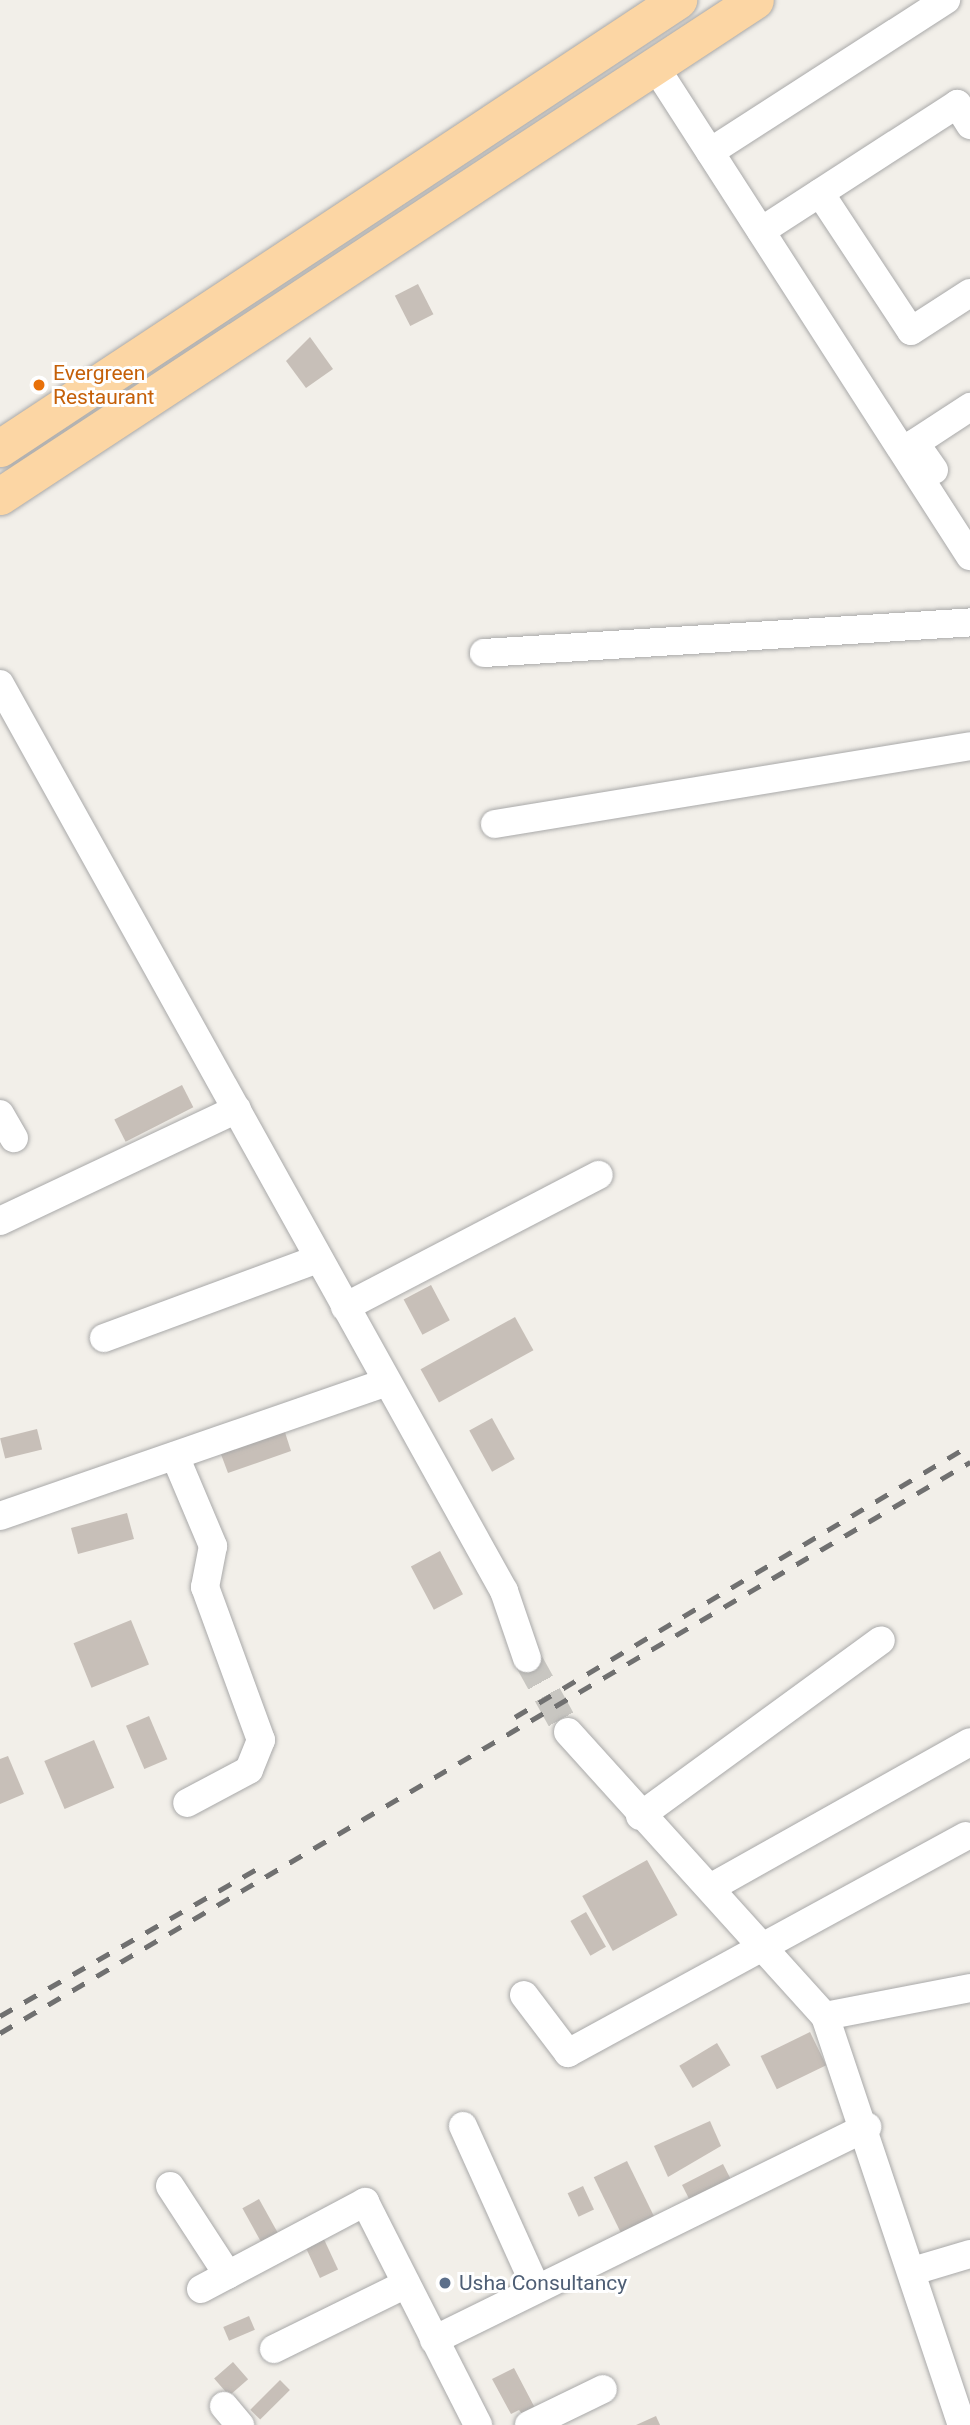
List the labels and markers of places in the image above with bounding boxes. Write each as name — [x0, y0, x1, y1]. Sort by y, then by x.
place label: Evergreen Restaurant — [53, 360, 154, 410]
marker: Evergreen Restaurant — [31, 377, 47, 393]
place label: Usha Consultancy — [459, 2270, 627, 2296]
marker: Usha Consultancy — [437, 2275, 453, 2291]

